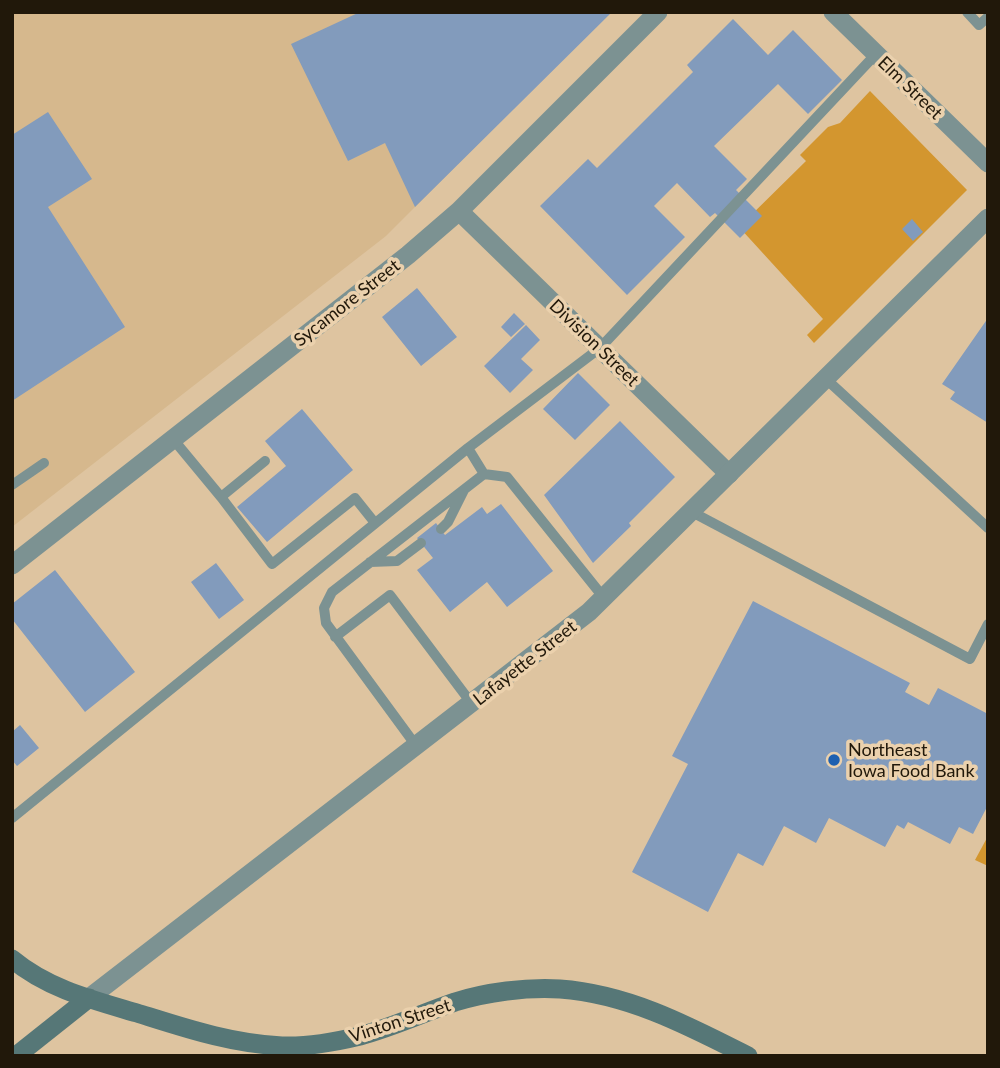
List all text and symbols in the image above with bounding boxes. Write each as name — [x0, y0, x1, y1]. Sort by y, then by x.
street label: Elm Street — [873, 52, 947, 124]
street label: Sycamore Street — [290, 255, 404, 351]
street label: Division Street — [545, 295, 643, 391]
street label: Lafayette Street — [469, 616, 581, 710]
place label: Northeast Iowa Food Bank — [848, 739, 975, 782]
marker: Northeast Iowa Food Bank — [826, 752, 842, 768]
street label: Vinton Street — [347, 994, 453, 1048]

